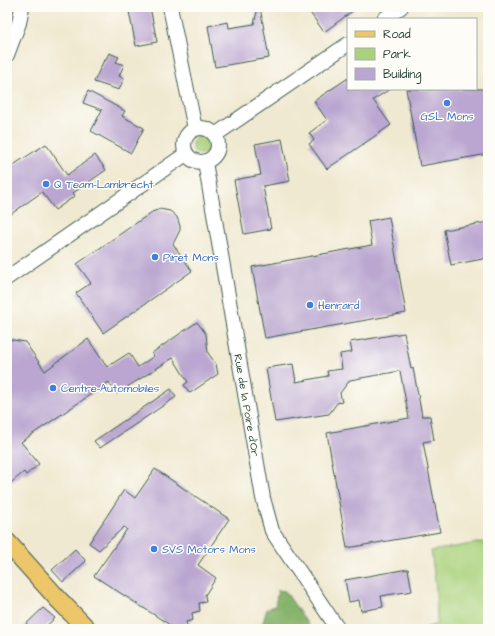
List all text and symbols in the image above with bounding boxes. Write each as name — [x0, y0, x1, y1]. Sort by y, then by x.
legend — [347, 18, 477, 90]
text: Road — [383, 26, 411, 43]
text: Park — [383, 46, 411, 63]
text: Building — [383, 66, 421, 84]
marker: GSL Mons — [442, 98, 452, 108]
place label: GSL Mons — [420, 109, 474, 124]
place label: Q Team-Lambrecht — [54, 177, 154, 192]
marker: Q Team-Lambrecht — [41, 179, 51, 189]
place label: Piret Mons — [163, 250, 219, 265]
marker: Piret Mons — [150, 252, 160, 262]
place label: Henrard — [318, 298, 360, 313]
marker: Henrard — [305, 300, 315, 310]
street label: Rue de la Poire d'Or — [230, 353, 263, 457]
place label: Centre-Automobiles — [61, 381, 160, 396]
marker: Centre-Automobiles — [48, 383, 58, 393]
place label: SVS Motors Mons — [162, 542, 256, 557]
marker: SVS Motors Mons — [149, 544, 159, 554]

